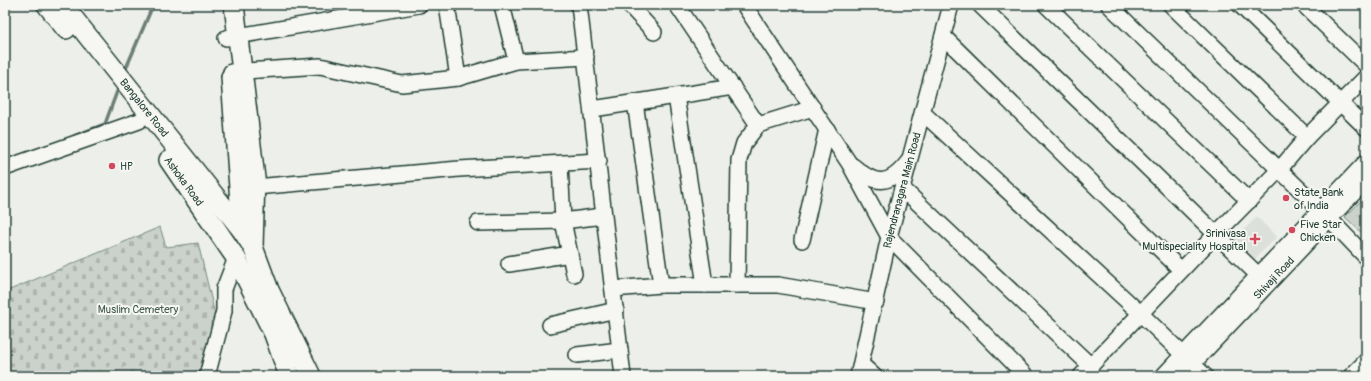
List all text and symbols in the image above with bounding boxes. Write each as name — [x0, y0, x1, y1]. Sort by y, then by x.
street label: Bangalore Road — [117, 76, 171, 140]
street label: Rajendranagara Main Road — [881, 131, 924, 249]
street label: Ashoka Road — [161, 154, 206, 209]
place label: HP — [120, 160, 133, 173]
marker: HP — [107, 161, 117, 171]
place label: State Bank of India — [1294, 186, 1344, 212]
marker: State Bank of India — [1281, 193, 1291, 203]
place label: Five Star Chicken — [1300, 218, 1342, 244]
marker: Five Star Chicken — [1287, 225, 1297, 235]
place label: Srinivasa Multispeciality Hospital — [1142, 227, 1246, 253]
marker: Srinivasa Multispeciality Hospital — [1249, 233, 1261, 245]
street label: Shivaji Road — [1251, 254, 1297, 302]
park label: Muslim Cemetery — [98, 303, 179, 316]

